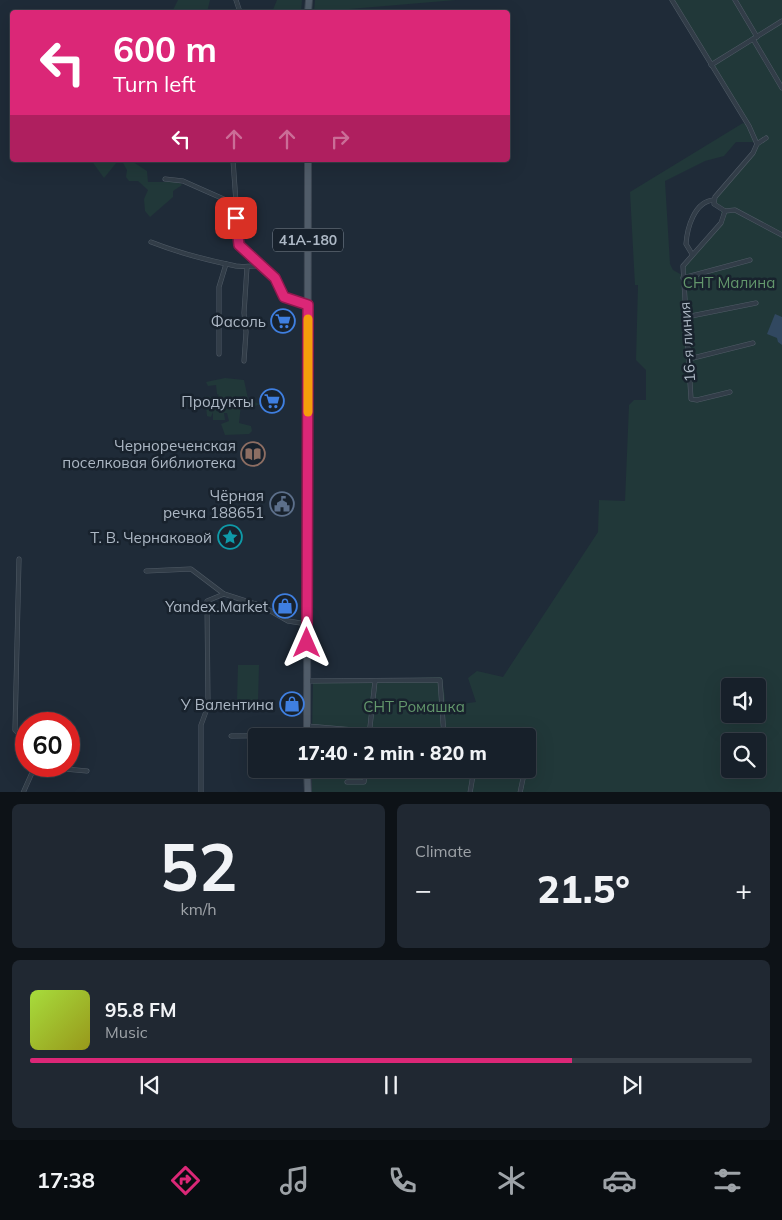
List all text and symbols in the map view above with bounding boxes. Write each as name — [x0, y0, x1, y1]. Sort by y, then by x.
text: 600 m — [113, 27, 217, 71]
icon: left — [30, 30, 95, 95]
text: Turn left — [113, 70, 196, 98]
icon: left — [167, 125, 195, 153]
icon: ahead — [220, 125, 248, 153]
icon: ahead — [273, 125, 301, 153]
icon: right — [326, 125, 354, 153]
pin — [215, 197, 257, 239]
icon: arrive — [222, 204, 250, 232]
road number: 41А-180 — [273, 228, 343, 252]
park label: СНТ Малина — [683, 273, 775, 292]
street label: 16-я линия — [675, 301, 699, 383]
supermarket icon: Фасоль — [270, 308, 296, 334]
place label: Фасоль — [211, 312, 266, 331]
supermarket icon: Продукты — [259, 388, 285, 414]
place label: Продукты — [181, 392, 254, 411]
place label: Чернореченская поселковая библиотека — [62, 436, 236, 472]
library icon: Чернореченская поселковая библиотека — [240, 441, 266, 467]
place label: Чёрная речка 188651 — [163, 486, 264, 522]
public building icon: Чёрная речка 188651 — [269, 491, 295, 517]
place icon: Т. В. Чернаковой — [217, 524, 243, 550]
place label: Т. В. Чернаковой — [90, 528, 212, 547]
shop icon: Yandex.Market — [272, 593, 298, 619]
place label: Yandex.Market — [164, 597, 268, 616]
position arrow — [280, 616, 332, 668]
map controls — [721, 678, 766, 778]
button: sound — [721, 678, 766, 723]
shop icon: У Валентина — [279, 691, 305, 717]
place label: У Валентина — [180, 695, 274, 714]
park label: СНТ Ромашка — [363, 697, 465, 716]
speed limit sign: 60 — [15, 712, 80, 777]
button: search — [721, 733, 766, 778]
text: 17:40 · 2 min · 820 m — [297, 741, 487, 765]
text: 52 — [159, 826, 238, 907]
text: Climate — [415, 841, 471, 861]
text: 21.5° — [537, 865, 630, 913]
text: − — [415, 872, 432, 907]
text: + — [735, 872, 752, 907]
text: km/h — [180, 899, 217, 919]
text: 95.8 FM — [105, 998, 177, 1022]
text: Music — [105, 1022, 148, 1042]
icon: previous — [136, 1071, 164, 1099]
icon: pause — [377, 1071, 405, 1099]
icon: next — [618, 1071, 646, 1099]
icon: directions — [168, 1163, 203, 1198]
icon: music — [277, 1163, 312, 1198]
icon: phone — [385, 1163, 420, 1198]
icon: climate — [494, 1163, 529, 1198]
icon: car — [602, 1163, 637, 1198]
icon: filters — [710, 1163, 745, 1198]
text: 17:38 — [37, 1166, 95, 1194]

